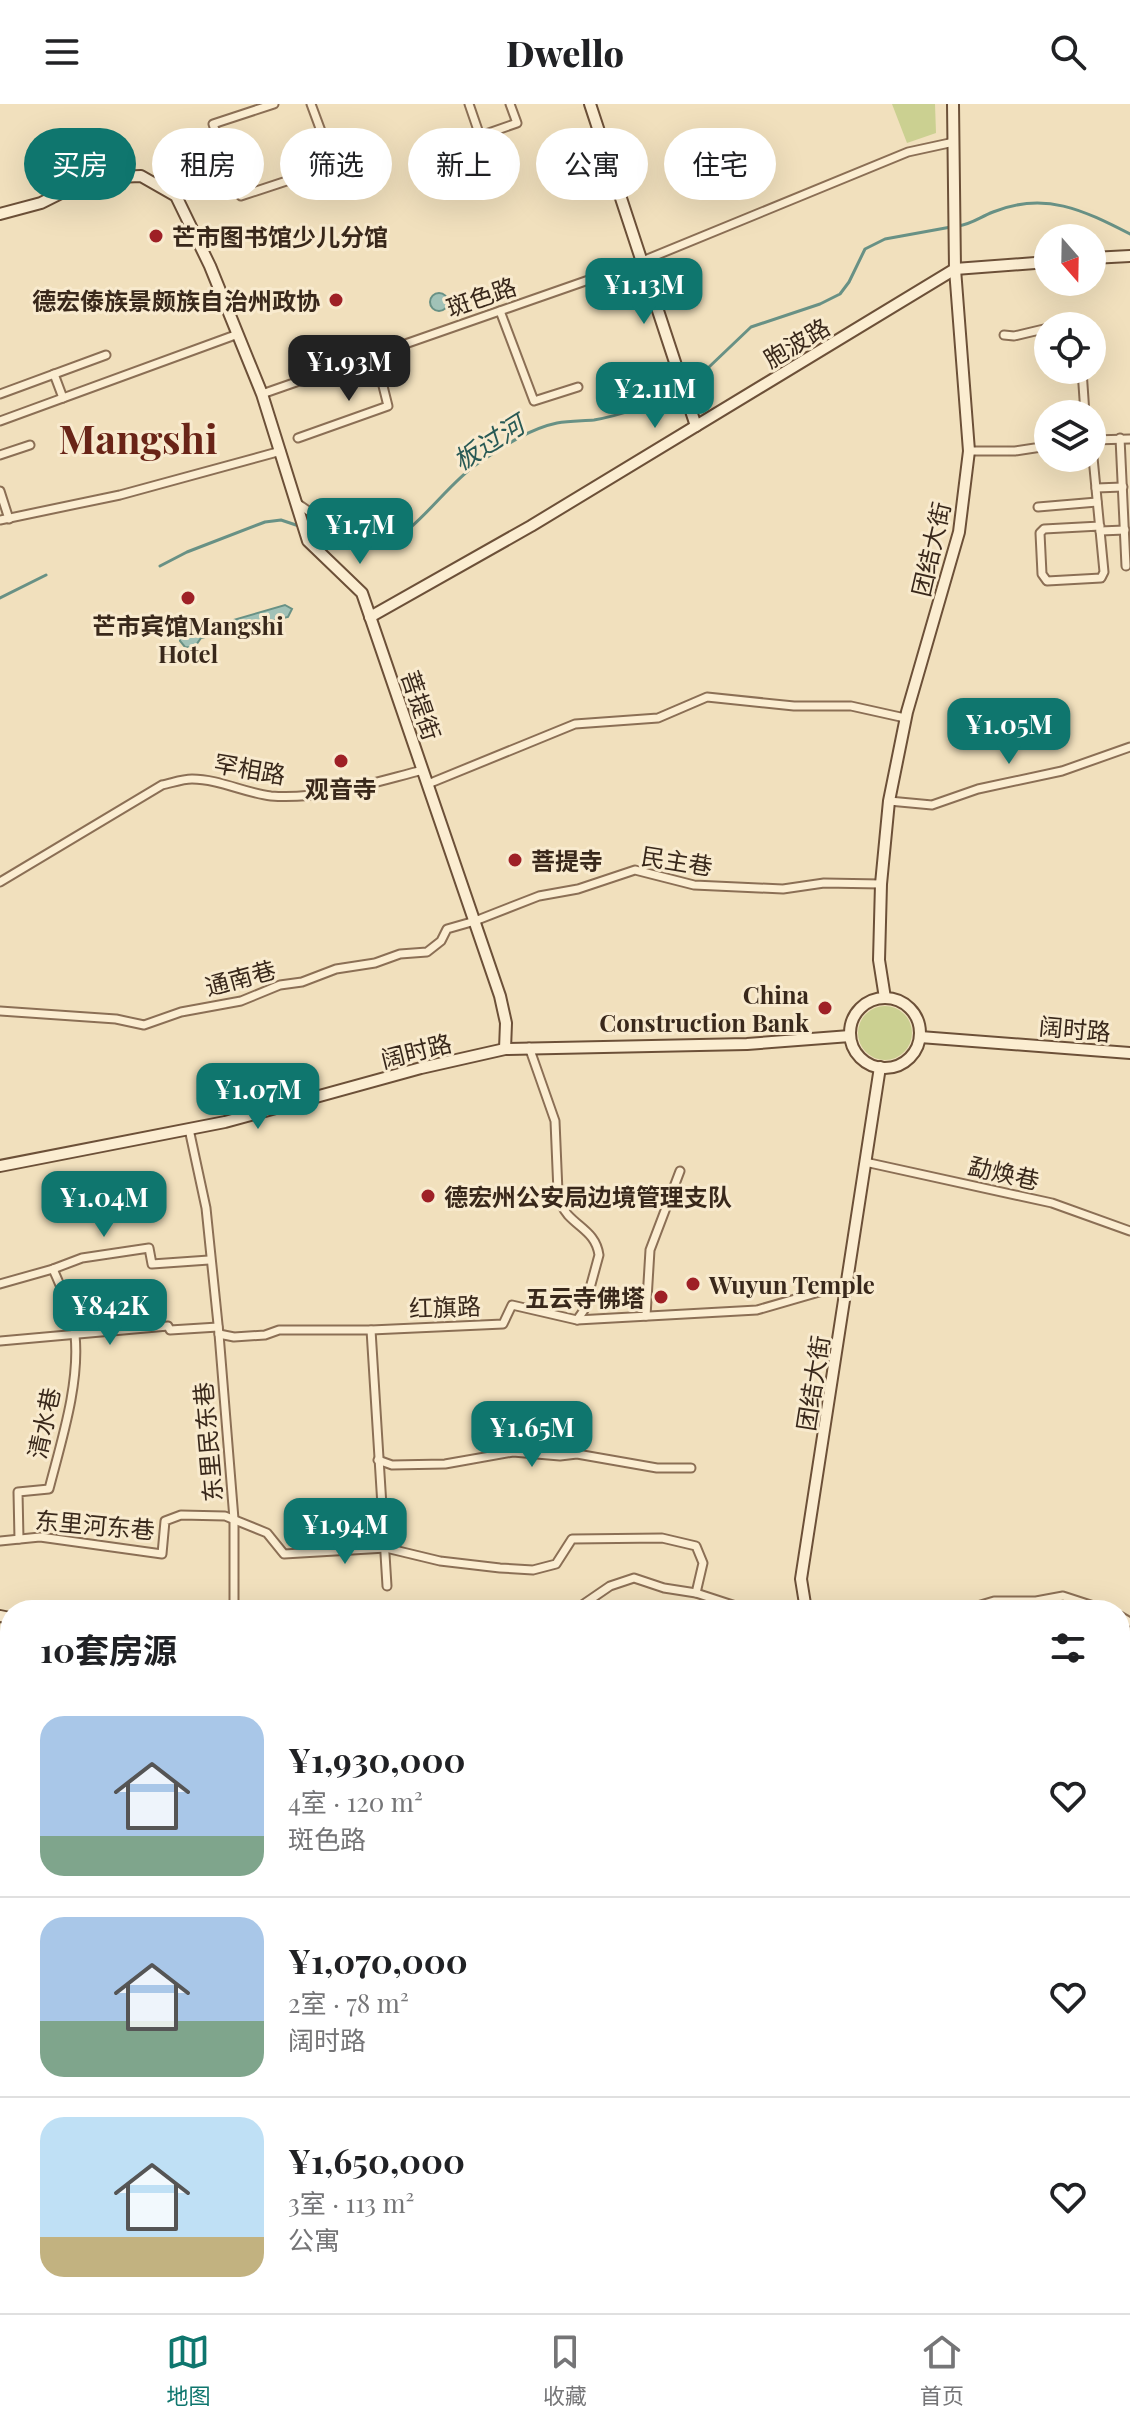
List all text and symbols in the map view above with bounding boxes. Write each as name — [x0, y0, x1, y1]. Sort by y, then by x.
text: Dwello — [506, 28, 624, 76]
icon: menu — [40, 30, 84, 74]
icon: search — [1046, 30, 1090, 74]
chip: 买房 — [24, 128, 136, 200]
chip: 租房 — [152, 128, 264, 200]
chip: 筛选 — [280, 128, 392, 200]
chip: 新上 — [408, 128, 520, 200]
chip: 公寓 — [536, 128, 648, 200]
chip: 住宅 — [664, 128, 776, 200]
place label: 芒市图书馆少儿分馆 — [172, 220, 388, 252]
north arrow — [1034, 224, 1106, 296]
map controls — [1034, 224, 1106, 472]
marker: 芒市图书馆少儿分馆 — [147, 227, 165, 245]
pin: ¥1.13M — [579, 258, 709, 326]
text: ¥1.13M — [603, 266, 685, 301]
street label: 斑色路 — [442, 269, 520, 323]
place label: 德宏傣族景颇族自治州政协 — [32, 284, 320, 316]
marker: 德宏傣族景颇族自治州政协 — [327, 291, 345, 309]
street label: 胞波路 — [757, 310, 835, 374]
button: locate — [1034, 312, 1106, 384]
pin: ¥1.93M — [284, 335, 414, 403]
text: ¥1.93M — [306, 343, 392, 378]
pin: ¥2.11M — [590, 362, 720, 430]
text: ¥2.11M — [614, 370, 696, 405]
button: layers — [1034, 400, 1106, 472]
water label: 板过河 — [446, 404, 535, 478]
district label: Mangshi — [58, 411, 218, 464]
pin: ¥1.7M — [304, 498, 416, 566]
street label: 团结大街 — [904, 499, 956, 599]
text: ¥1.7M — [325, 506, 395, 541]
marker: 芒市宾馆Mangshi Hotel — [179, 589, 197, 607]
place label: 芒市宾馆Mangshi Hotel — [92, 609, 284, 669]
street label: 菩提街 — [395, 666, 449, 744]
pin: ¥1.05M — [944, 698, 1074, 766]
text: ¥1.05M — [965, 706, 1053, 741]
street label: 罕相路 — [212, 746, 288, 790]
marker: 观音寺 — [332, 752, 350, 770]
place label: 观音寺 — [305, 772, 377, 804]
street label: 民主巷 — [639, 839, 715, 881]
place label: 菩提寺 — [531, 844, 603, 876]
marker: 菩提寺 — [506, 851, 524, 869]
street label: 通南巷 — [201, 952, 279, 1002]
place label: China Construction Bank — [599, 978, 810, 1038]
marker: China Construction Bank — [816, 999, 834, 1017]
street label: 阔时路 — [1038, 1009, 1112, 1047]
street label: 阔时路 — [377, 1026, 455, 1074]
pin: ¥1.07M — [193, 1063, 323, 1131]
text: ¥1.07M — [214, 1071, 302, 1106]
street label: 勐焕巷 — [965, 1148, 1043, 1196]
pin: ¥1.04M — [39, 1171, 169, 1239]
text: ¥1.04M — [60, 1179, 149, 1214]
place label: 德宏州公安局边境管理支队 — [444, 1180, 732, 1212]
marker: 德宏州公安局边境管理支队 — [419, 1187, 437, 1205]
place label: Wuyun Temple — [708, 1268, 875, 1300]
marker: Wuyun Temple — [684, 1275, 702, 1293]
pin: ¥842K — [54, 1279, 166, 1347]
place label: 五云寺佛塔 — [525, 1281, 645, 1313]
text: ¥842K — [71, 1287, 149, 1322]
marker: 五云寺佛塔 — [652, 1288, 670, 1306]
street label: 红旗路 — [408, 1289, 482, 1323]
street label: 团结大街 — [789, 1333, 835, 1433]
street label: 东里民东巷 — [186, 1381, 228, 1503]
street label: 清水巷 — [20, 1384, 66, 1462]
pin: ¥1.65M — [467, 1401, 597, 1469]
text: ¥1.65M — [489, 1409, 575, 1444]
pin: ¥1.94M — [280, 1498, 410, 1566]
street label: 东里河东巷 — [34, 1503, 156, 1545]
text: ¥1.94M — [302, 1506, 388, 1541]
text: 10套房源 — [40, 1626, 177, 1672]
icon: filters — [1046, 1626, 1090, 1670]
text: ¥1,930,000 — [288, 1736, 465, 1782]
icon: home — [104, 1748, 200, 1844]
icon: heart — [1046, 1774, 1090, 1818]
text: 4室 · 120 m² — [288, 1784, 423, 1819]
text: 斑色路 — [288, 1821, 366, 1856]
text: ¥1,070,000 — [288, 1937, 468, 1983]
icon: home — [104, 1949, 200, 2045]
icon: heart — [1046, 1975, 1090, 2019]
text: 2室 · 78 m² — [288, 1985, 409, 2020]
text: 阔时路 — [288, 2022, 366, 2057]
text: ¥1,650,000 — [288, 2137, 465, 2183]
icon: home — [104, 2149, 200, 2245]
icon: heart — [1046, 2175, 1090, 2219]
text: 3室 · 113 m² — [288, 2185, 414, 2220]
text: 公寓 — [288, 2222, 340, 2257]
tab: 地图 — [166, 2330, 210, 2410]
tab: 收藏 — [543, 2330, 587, 2410]
tab: 首页 — [920, 2330, 964, 2410]

